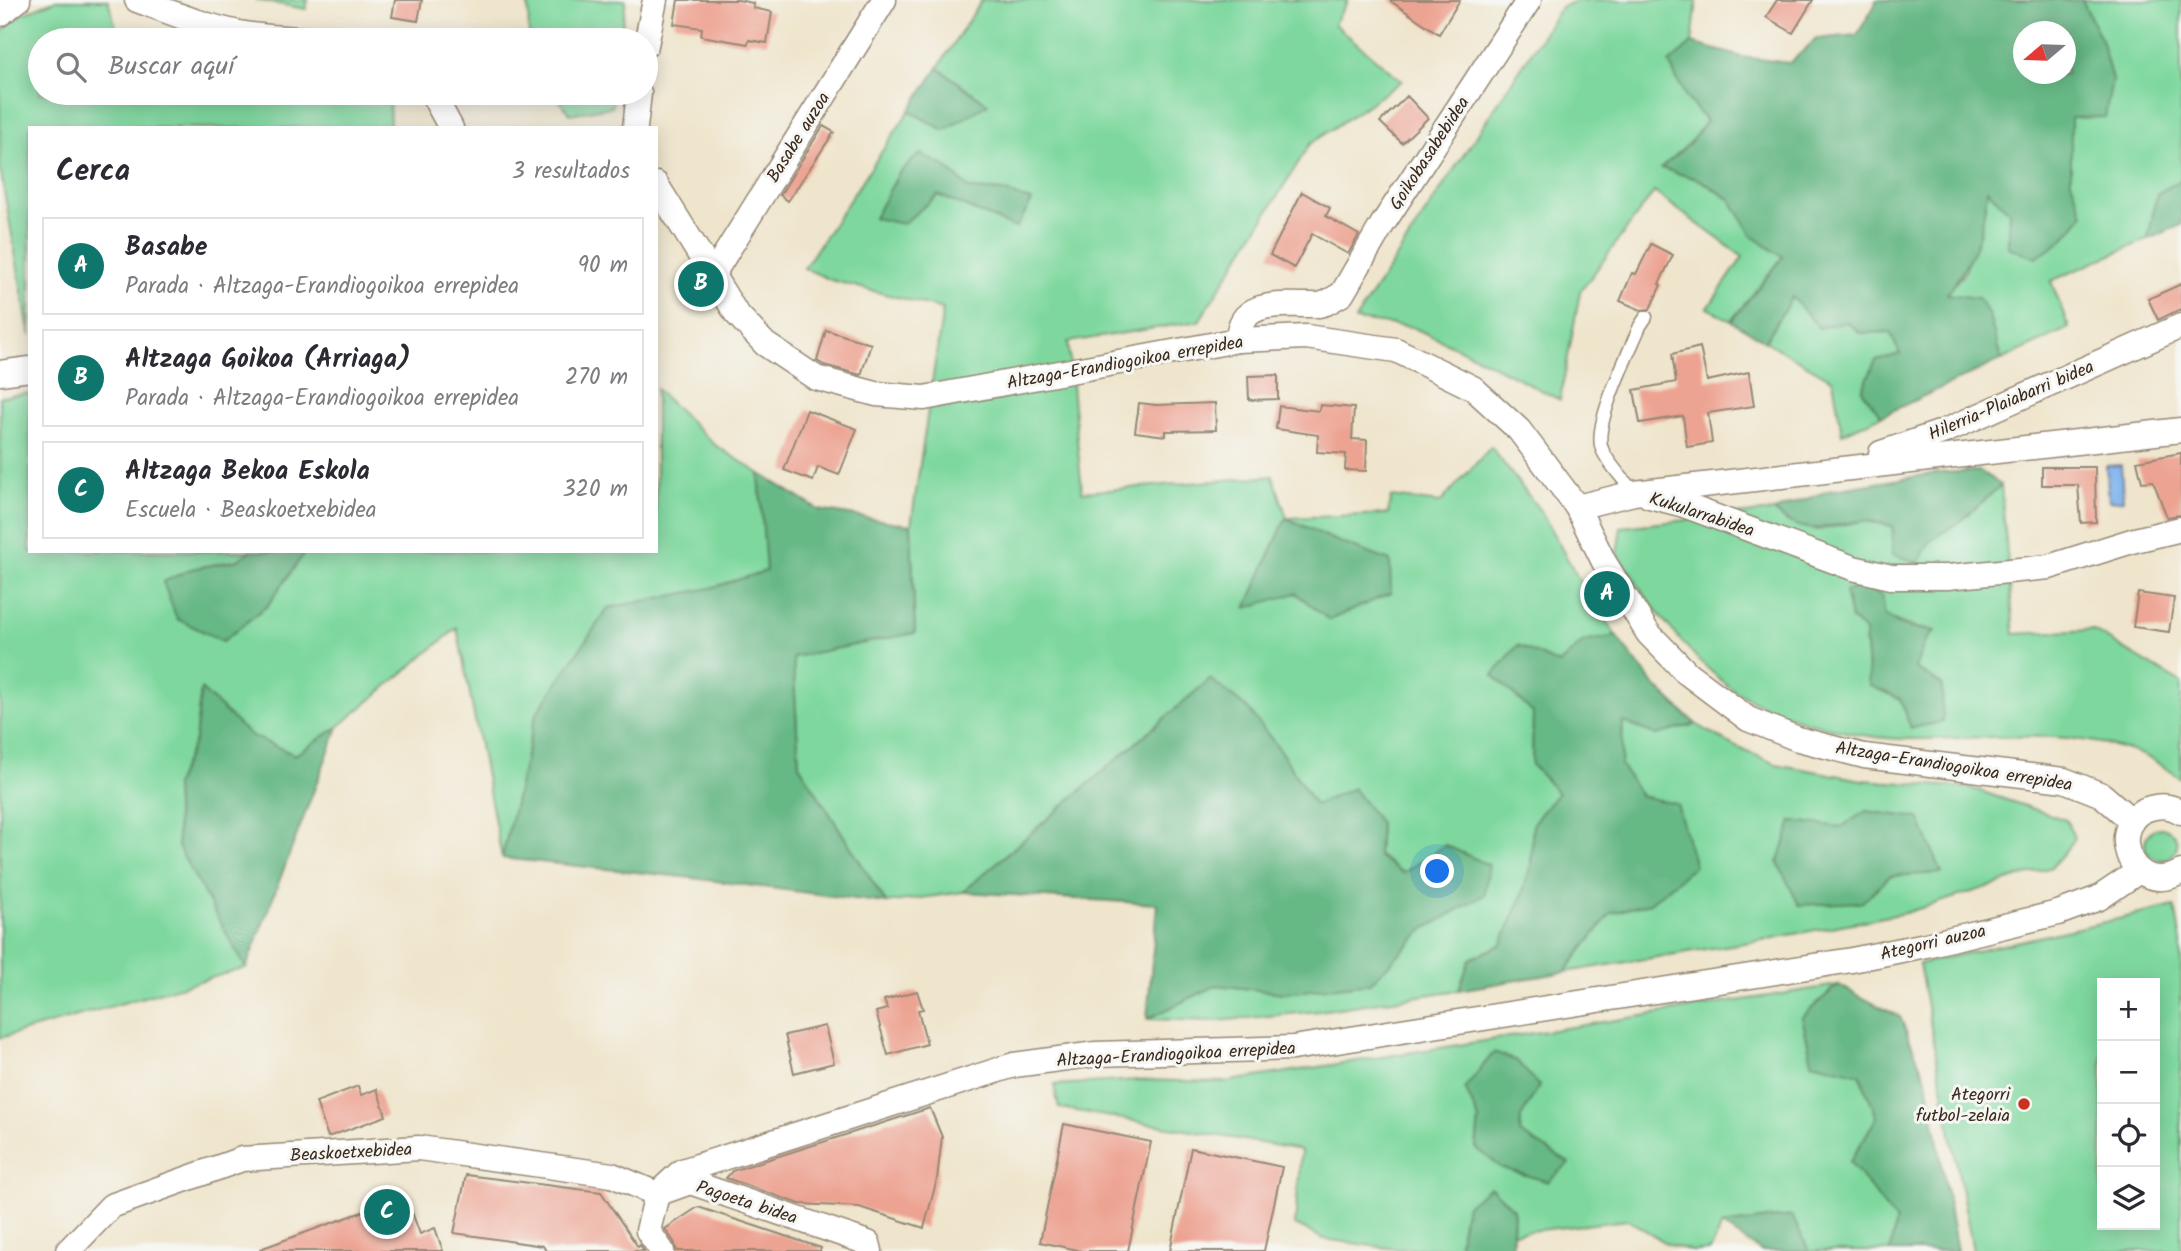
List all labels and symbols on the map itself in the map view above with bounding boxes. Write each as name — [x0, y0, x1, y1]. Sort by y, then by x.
north arrow — [2013, 21, 2076, 84]
street label: Basabe auzoa — [760, 87, 839, 189]
street label: Goikobasabebidea — [1382, 91, 1478, 217]
pin: B — [678, 258, 724, 310]
street label: Altzaga-Erandiogoikoa errepidea — [1005, 328, 1246, 399]
street label: Hilerria-Plaiabarri bidea — [1924, 353, 2099, 449]
street label: Kukularrabidea — [1645, 485, 1758, 546]
pin: A — [1584, 568, 1630, 620]
street label: Altzaga-Erandiogoikoa errepidea — [1833, 734, 2074, 801]
your location — [1420, 854, 1454, 888]
street label: Ategorri auzoa — [1878, 917, 1989, 970]
street label: Altzaga-Erandiogoikoa errepidea — [1056, 1035, 1297, 1076]
place label: Ategorri futbol-zelaia — [1916, 1081, 2011, 1131]
marker: Ategorri futbol-zelaia — [2016, 1096, 2032, 1112]
street label: Beaskoetxebidea — [289, 1136, 413, 1171]
street label: Pagoeta bidea — [692, 1173, 801, 1233]
pin: C — [364, 1186, 410, 1238]

